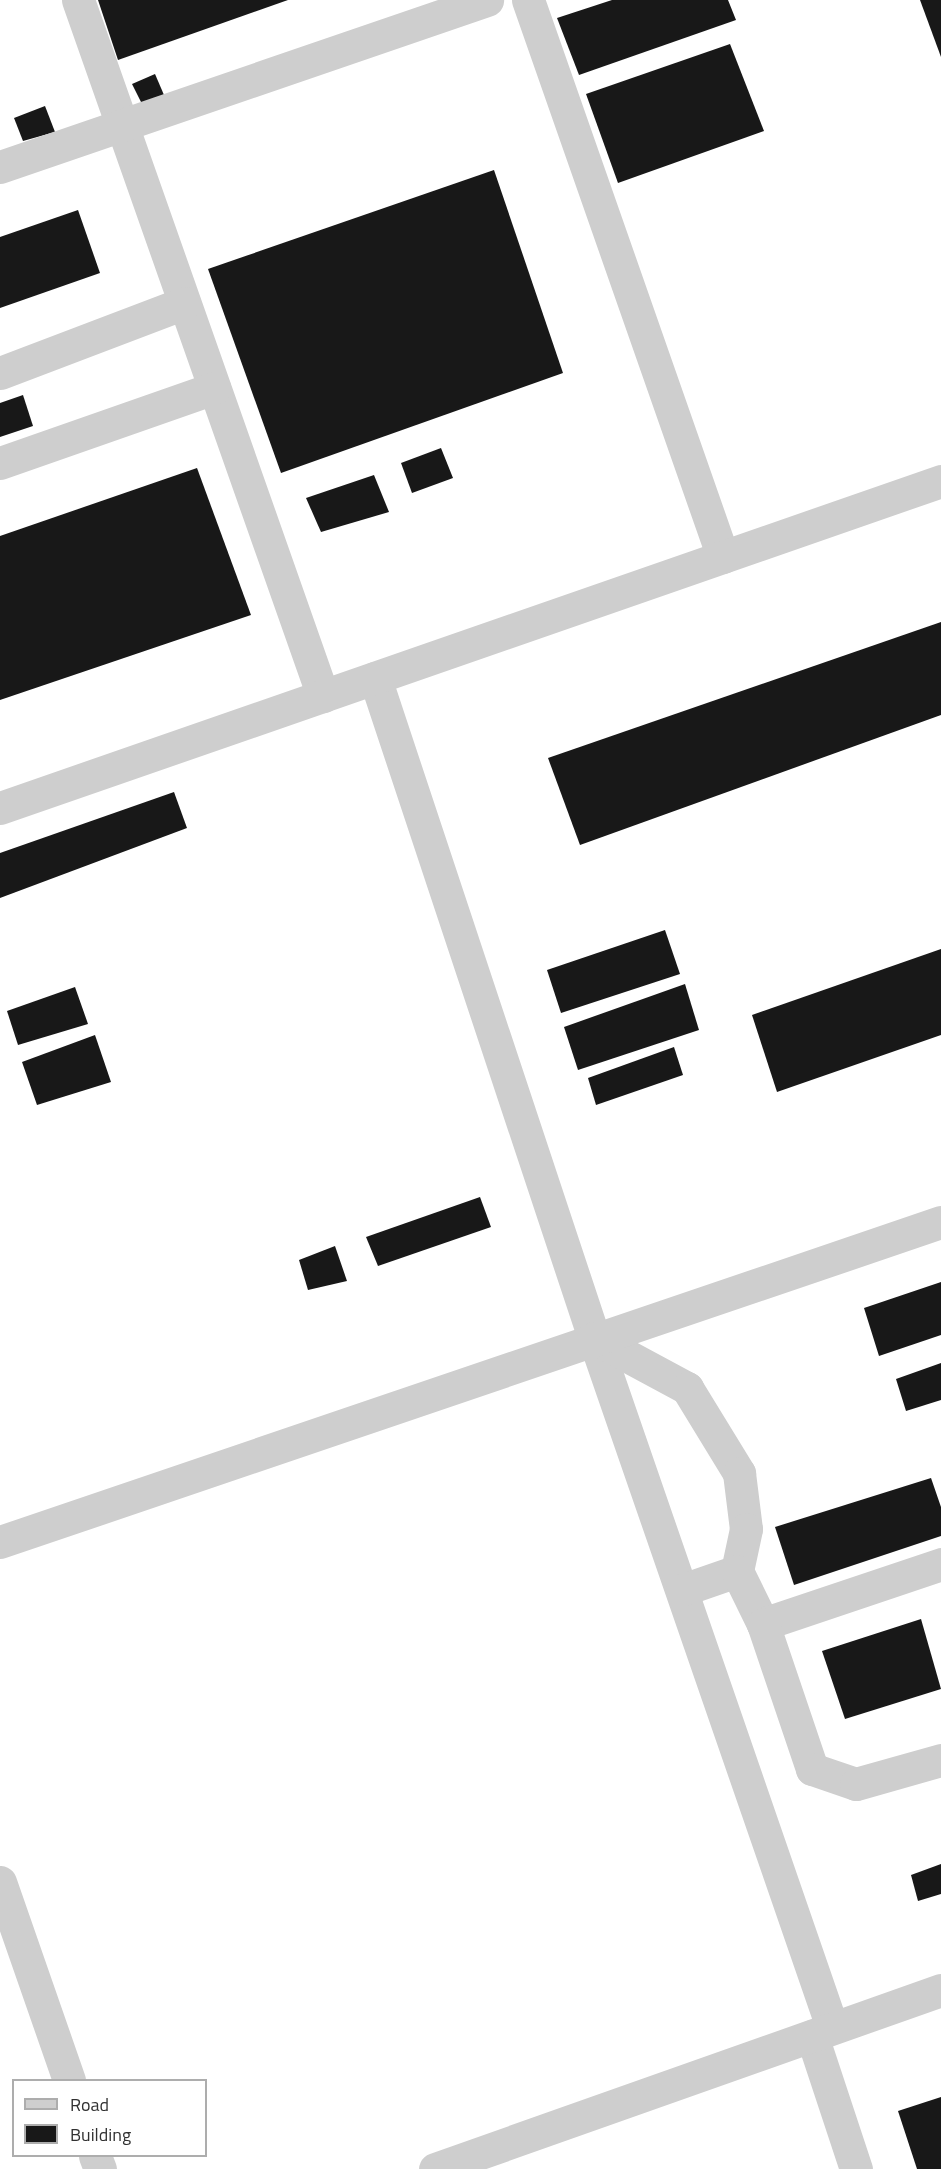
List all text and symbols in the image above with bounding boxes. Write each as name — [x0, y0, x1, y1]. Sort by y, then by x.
legend — [12, 2079, 207, 2157]
text: Road — [70, 2091, 109, 2118]
text: Building — [70, 2121, 131, 2148]

